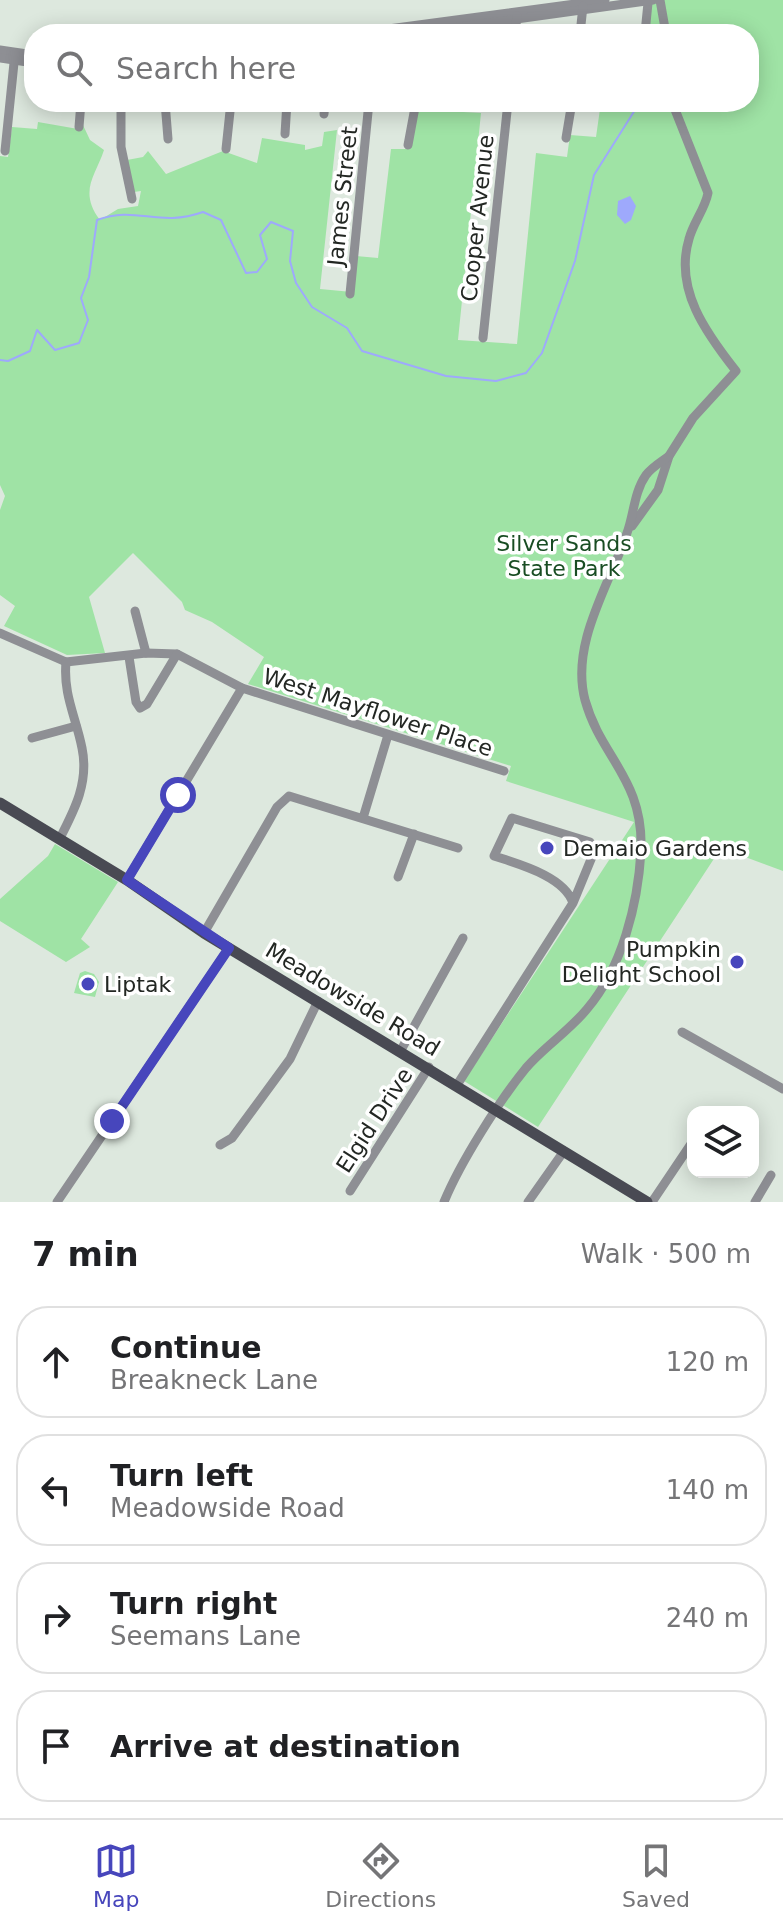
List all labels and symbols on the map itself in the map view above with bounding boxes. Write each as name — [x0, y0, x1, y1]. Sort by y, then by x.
street label: James Street — [323, 125, 362, 269]
street label: Cooper Avenue — [456, 133, 499, 303]
park label: Silver Sands State Park — [496, 531, 632, 581]
street label: West Mayflower Place — [260, 664, 496, 761]
route start — [160, 777, 196, 813]
place label: Demaio Gardens — [563, 836, 747, 861]
marker: Demaio Gardens — [538, 839, 556, 857]
place label: Pumpkin Delight School — [562, 937, 721, 987]
street label: Meadowside Road — [261, 938, 444, 1061]
marker: Pumpkin Delight School — [728, 953, 746, 971]
place label: Liptak — [104, 972, 171, 997]
marker: Liptak — [79, 975, 97, 993]
street label: Elgid Drive — [331, 1063, 418, 1177]
route end — [94, 1103, 130, 1139]

